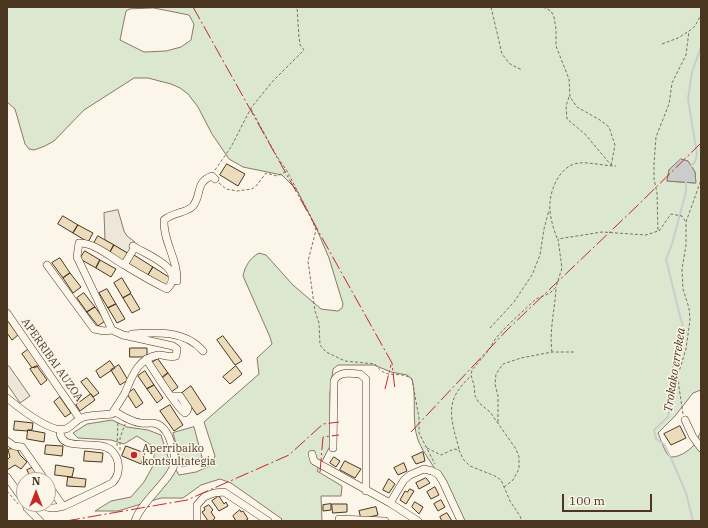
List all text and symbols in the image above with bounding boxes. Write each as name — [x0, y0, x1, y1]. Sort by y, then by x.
street label: APERRIBAI AUZOA — [18, 316, 86, 404]
water label: Trokako errekea — [661, 327, 689, 413]
place label: Aperribaiko kontsultategia — [142, 442, 216, 468]
marker: Aperribaiko kontsultategia — [129, 450, 139, 460]
north arrow — [16, 472, 56, 512]
text: N — [32, 474, 40, 488]
scale bar — [564, 486, 654, 512]
text: 100 m — [569, 493, 605, 508]

